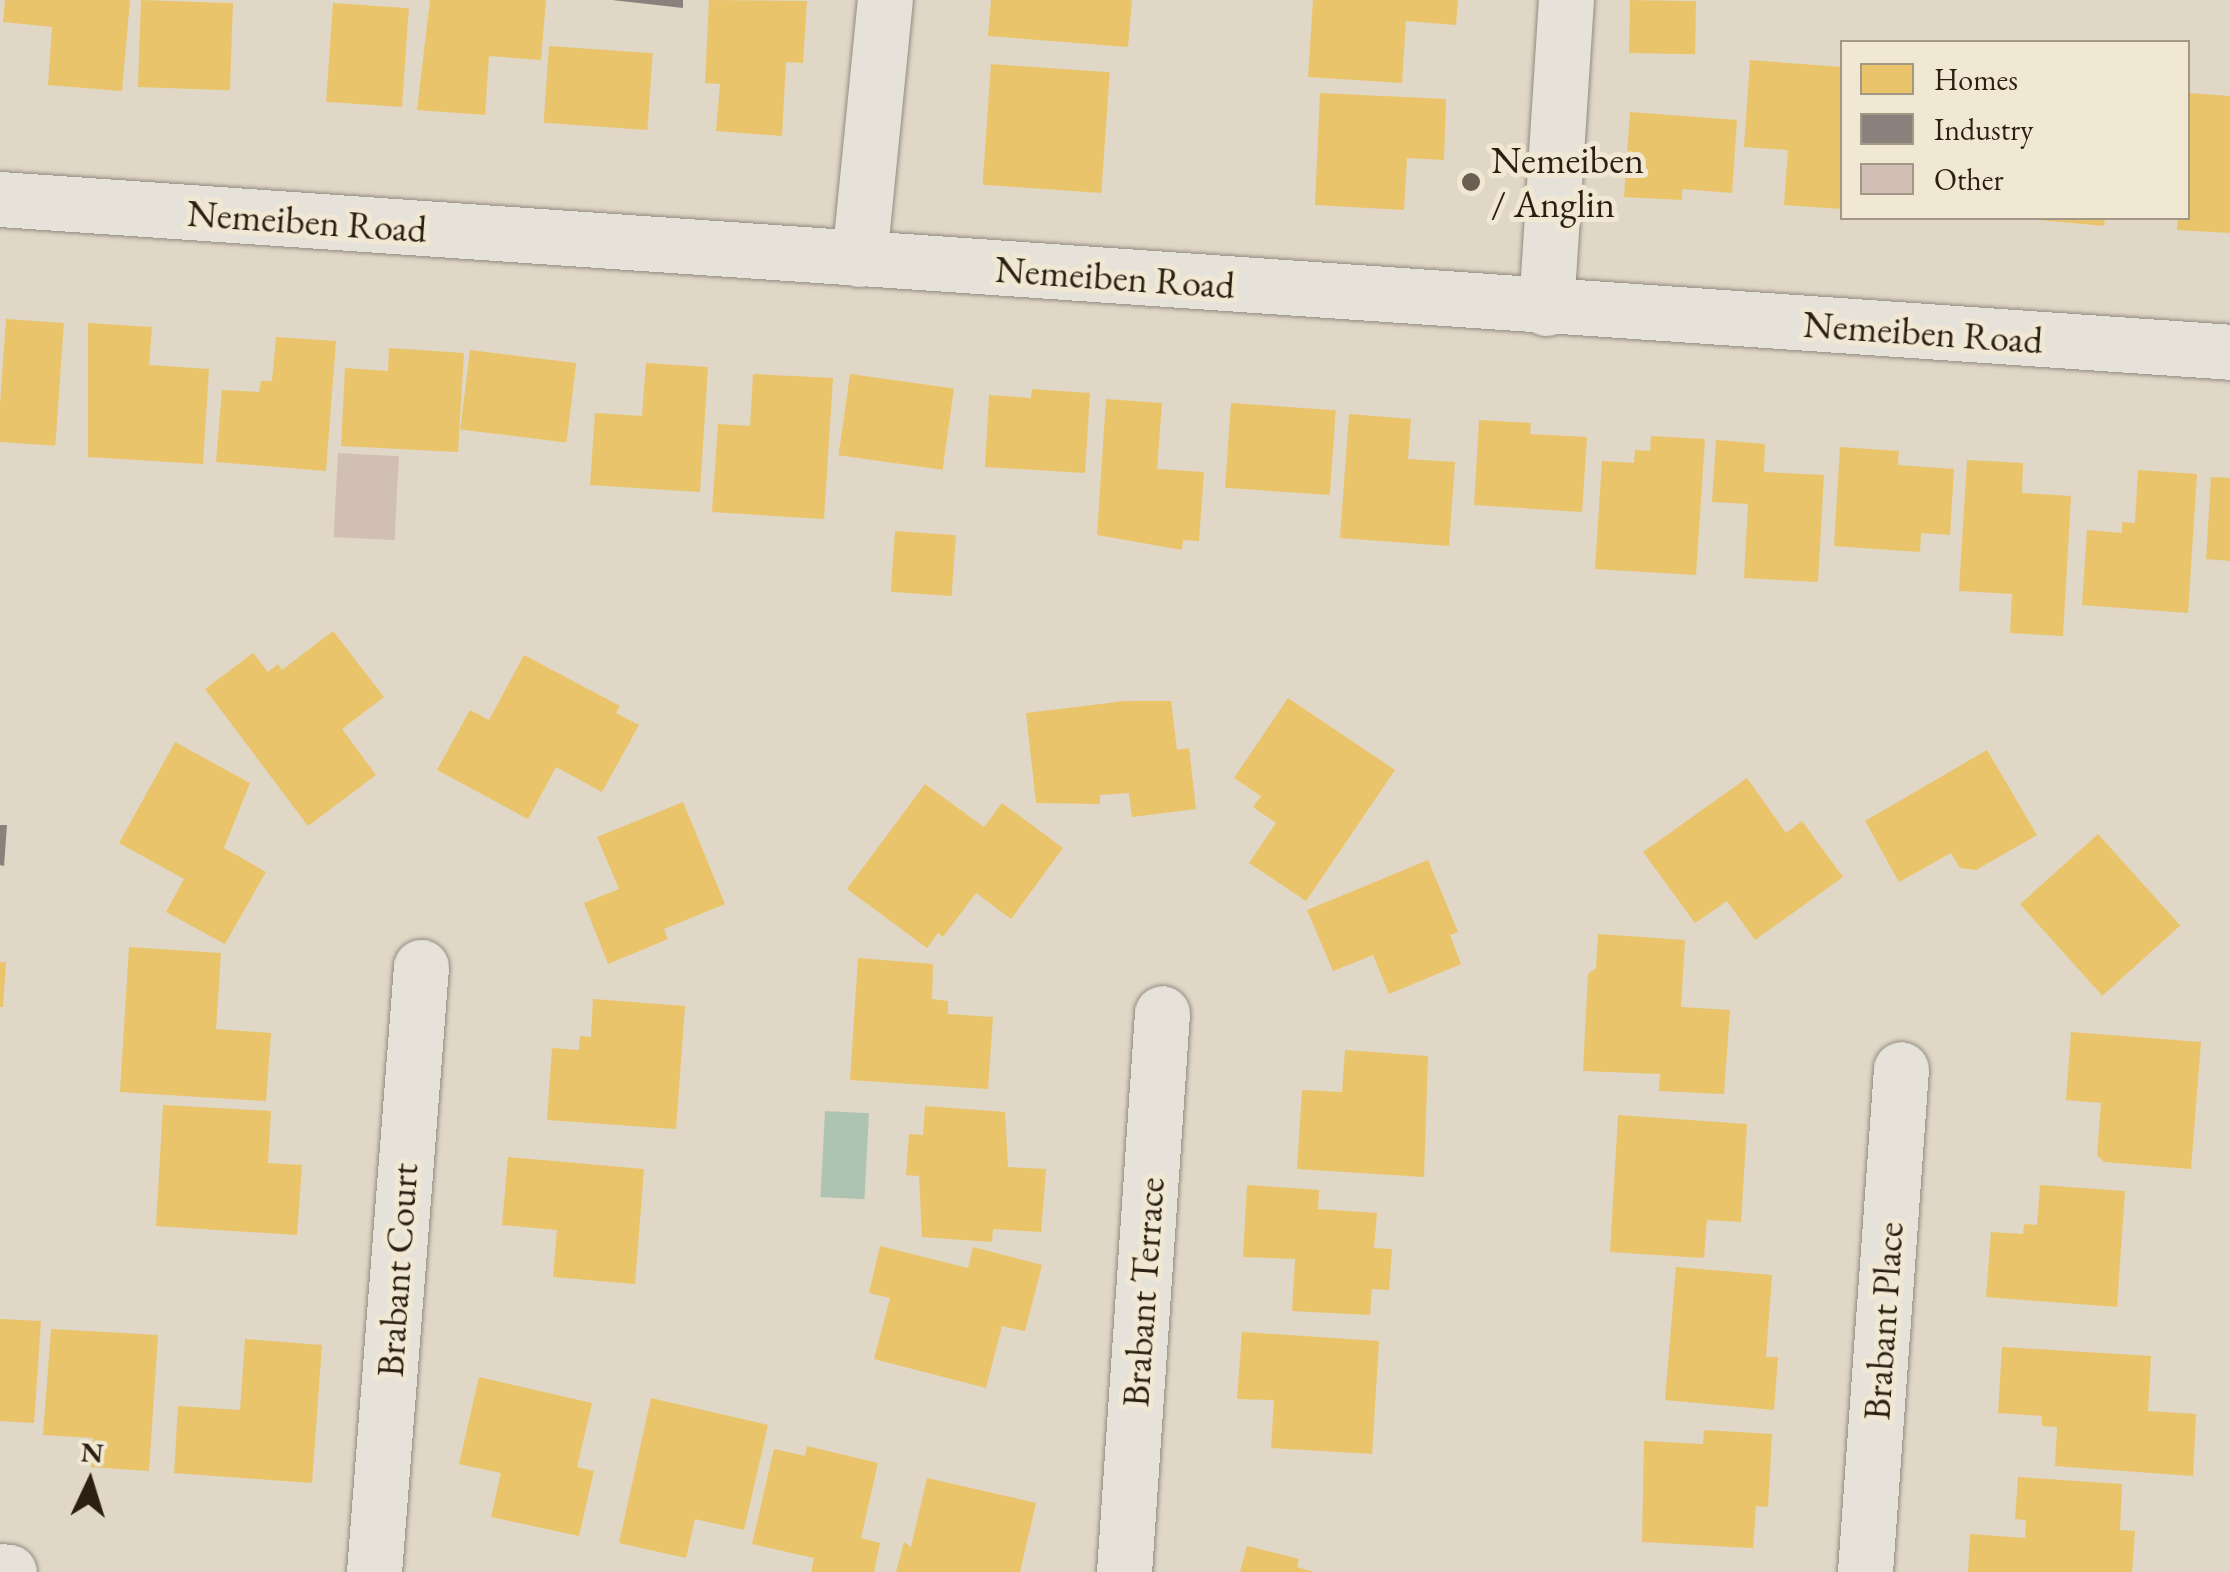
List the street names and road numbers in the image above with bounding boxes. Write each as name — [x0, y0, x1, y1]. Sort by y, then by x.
street label: Nemeiben Road — [186, 190, 428, 252]
street label: Nemeiben Road — [994, 246, 1236, 308]
street label: Nemeiben Road — [1802, 301, 2044, 363]
street label: Brabant Court — [367, 1162, 427, 1378]
street label: Brabant Terrace — [1112, 1176, 1174, 1408]
street label: Brabant Place — [1853, 1220, 1913, 1422]

